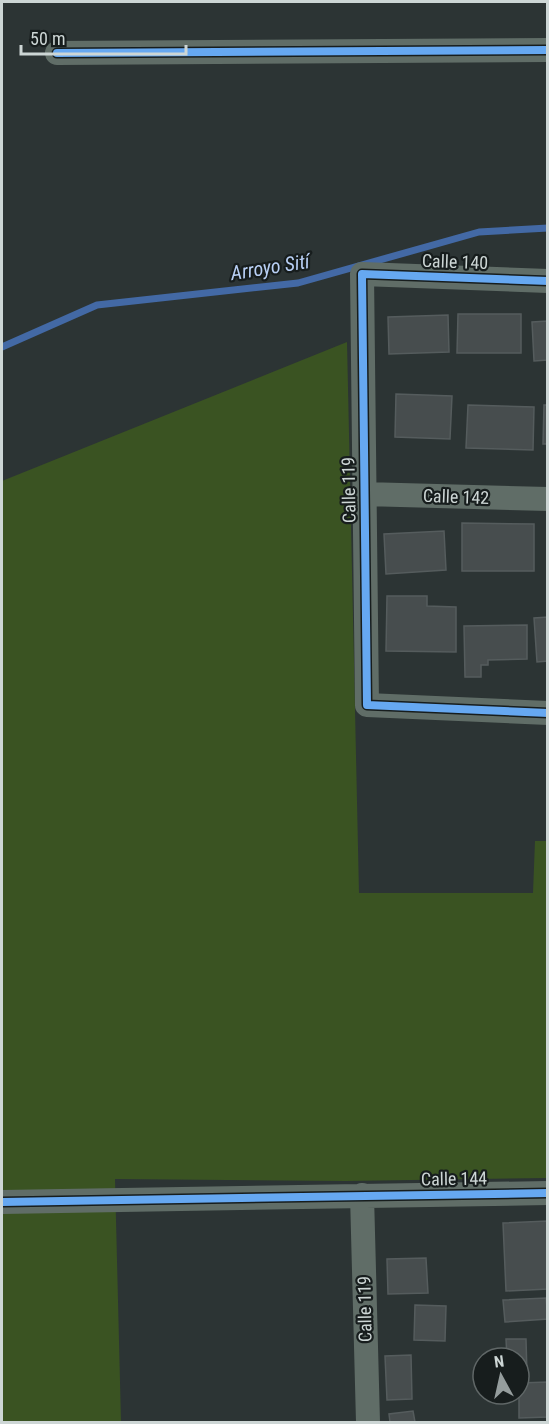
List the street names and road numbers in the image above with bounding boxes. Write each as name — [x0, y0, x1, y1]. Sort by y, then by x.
street label: Calle 140 — [422, 250, 489, 273]
street label: Calle 119 — [337, 457, 360, 523]
street label: Calle 142 — [423, 485, 490, 508]
street label: Calle 144 — [421, 1167, 487, 1190]
street label: Calle 119 — [353, 1276, 376, 1342]

